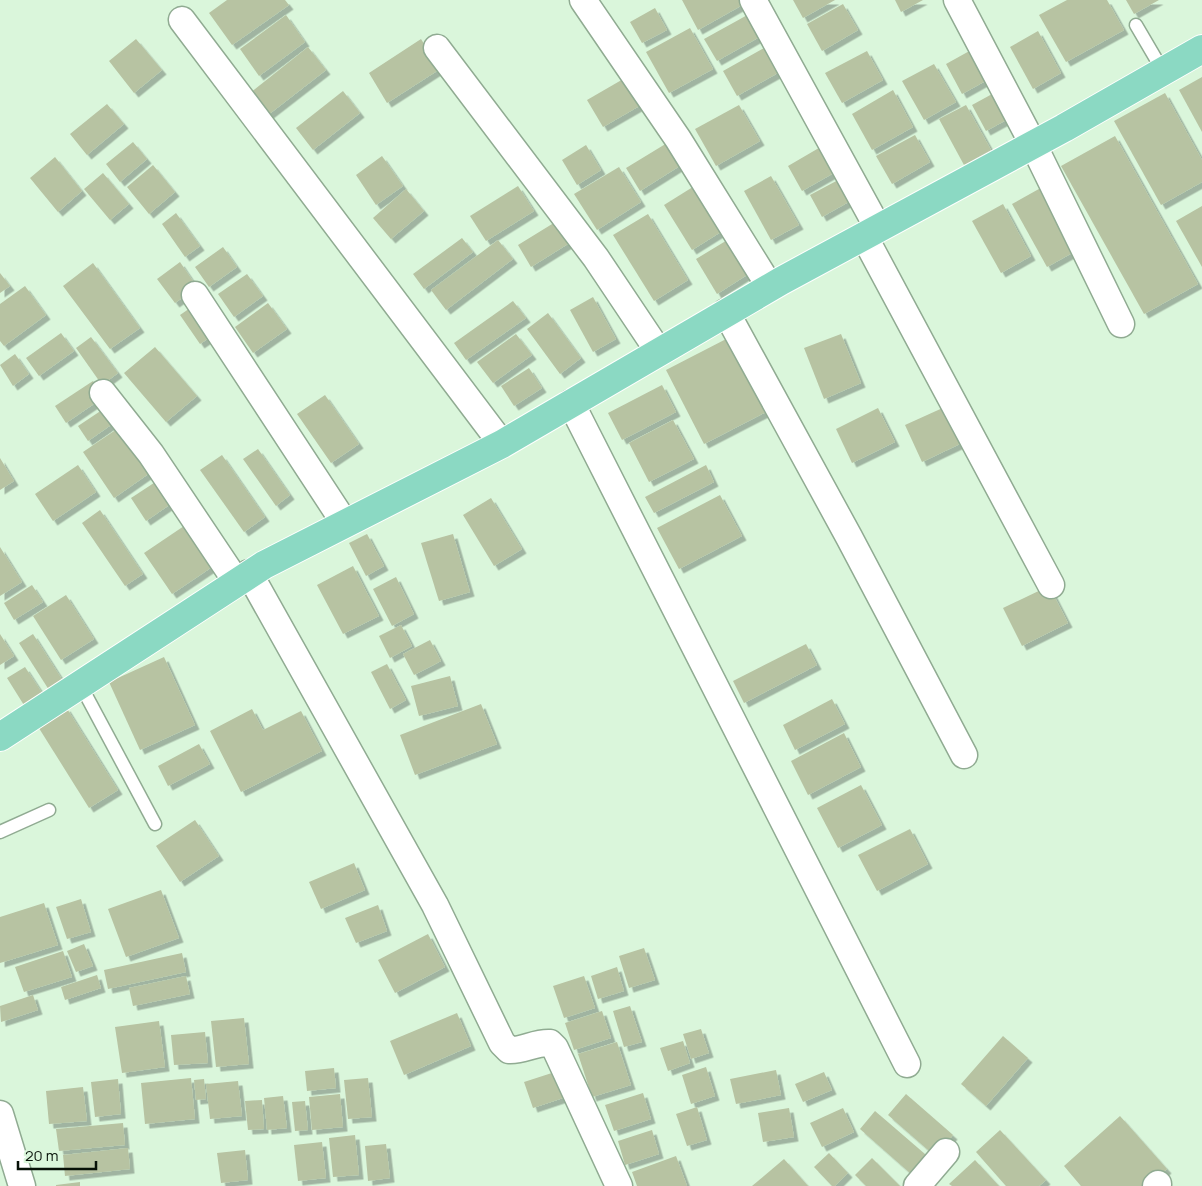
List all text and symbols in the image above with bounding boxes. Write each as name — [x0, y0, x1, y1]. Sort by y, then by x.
scale bar — [18, 1138, 95, 1170]
text: 20 m — [25, 1145, 58, 1166]

